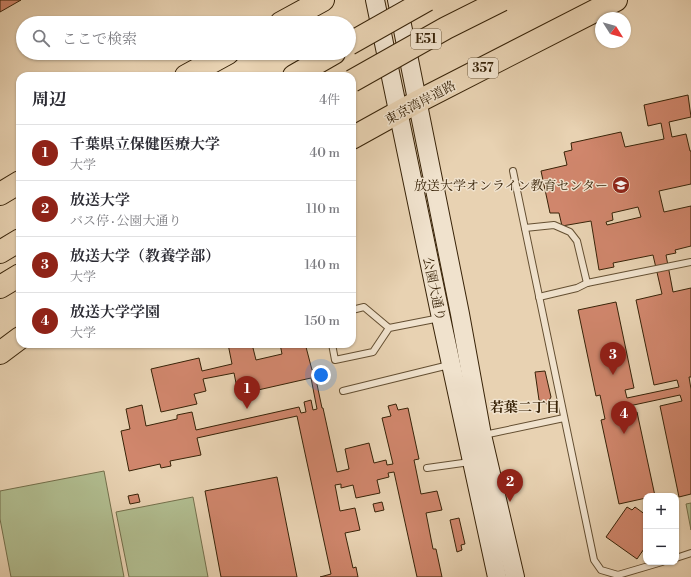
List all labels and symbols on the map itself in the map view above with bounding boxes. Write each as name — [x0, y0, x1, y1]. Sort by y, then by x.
north arrow — [595, 12, 631, 48]
road number: E51 — [411, 29, 441, 49]
road number: 357 — [468, 58, 498, 78]
street label: 東京湾岸道路 — [382, 78, 459, 128]
school or university icon: 放送大学オンライン教育センター — [611, 175, 631, 195]
place label: 放送大学オンライン教育センター — [414, 178, 608, 194]
street label: 公園大通り — [419, 256, 449, 323]
pin: 3 — [600, 342, 626, 375]
your location — [311, 365, 331, 385]
pin: 1 — [234, 376, 260, 409]
district label: 若葉二丁目 — [490, 399, 560, 417]
pin: 4 — [611, 401, 637, 434]
pin: 2 — [497, 469, 523, 502]

